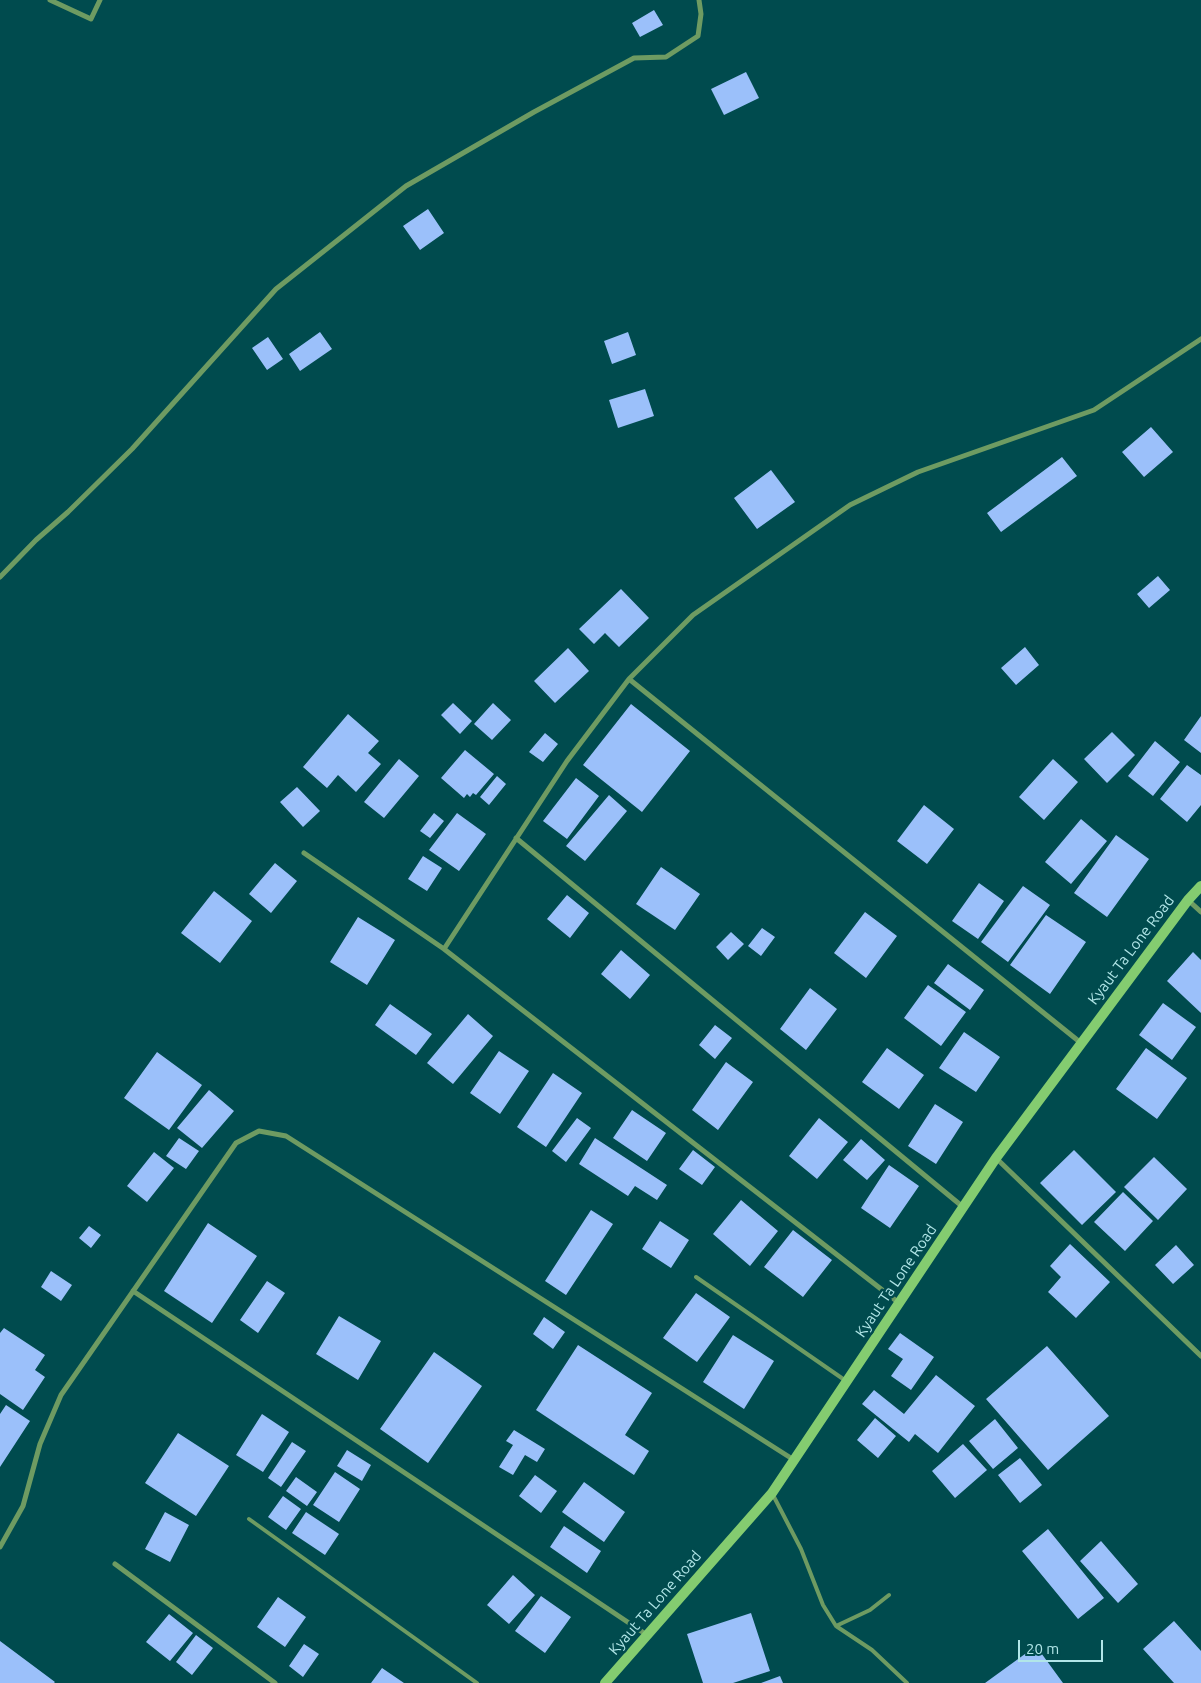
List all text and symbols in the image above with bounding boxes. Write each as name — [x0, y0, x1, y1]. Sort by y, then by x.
street label: Kyaut Ta Lone Road — [1084, 892, 1178, 1008]
street label: Kyaut Ta Lone Road — [852, 1221, 940, 1341]
street label: Kyaut Ta Lone Road — [605, 1547, 705, 1659]
scale bar — [1021, 1630, 1106, 1662]
text: 20 m — [1026, 1640, 1059, 1657]

